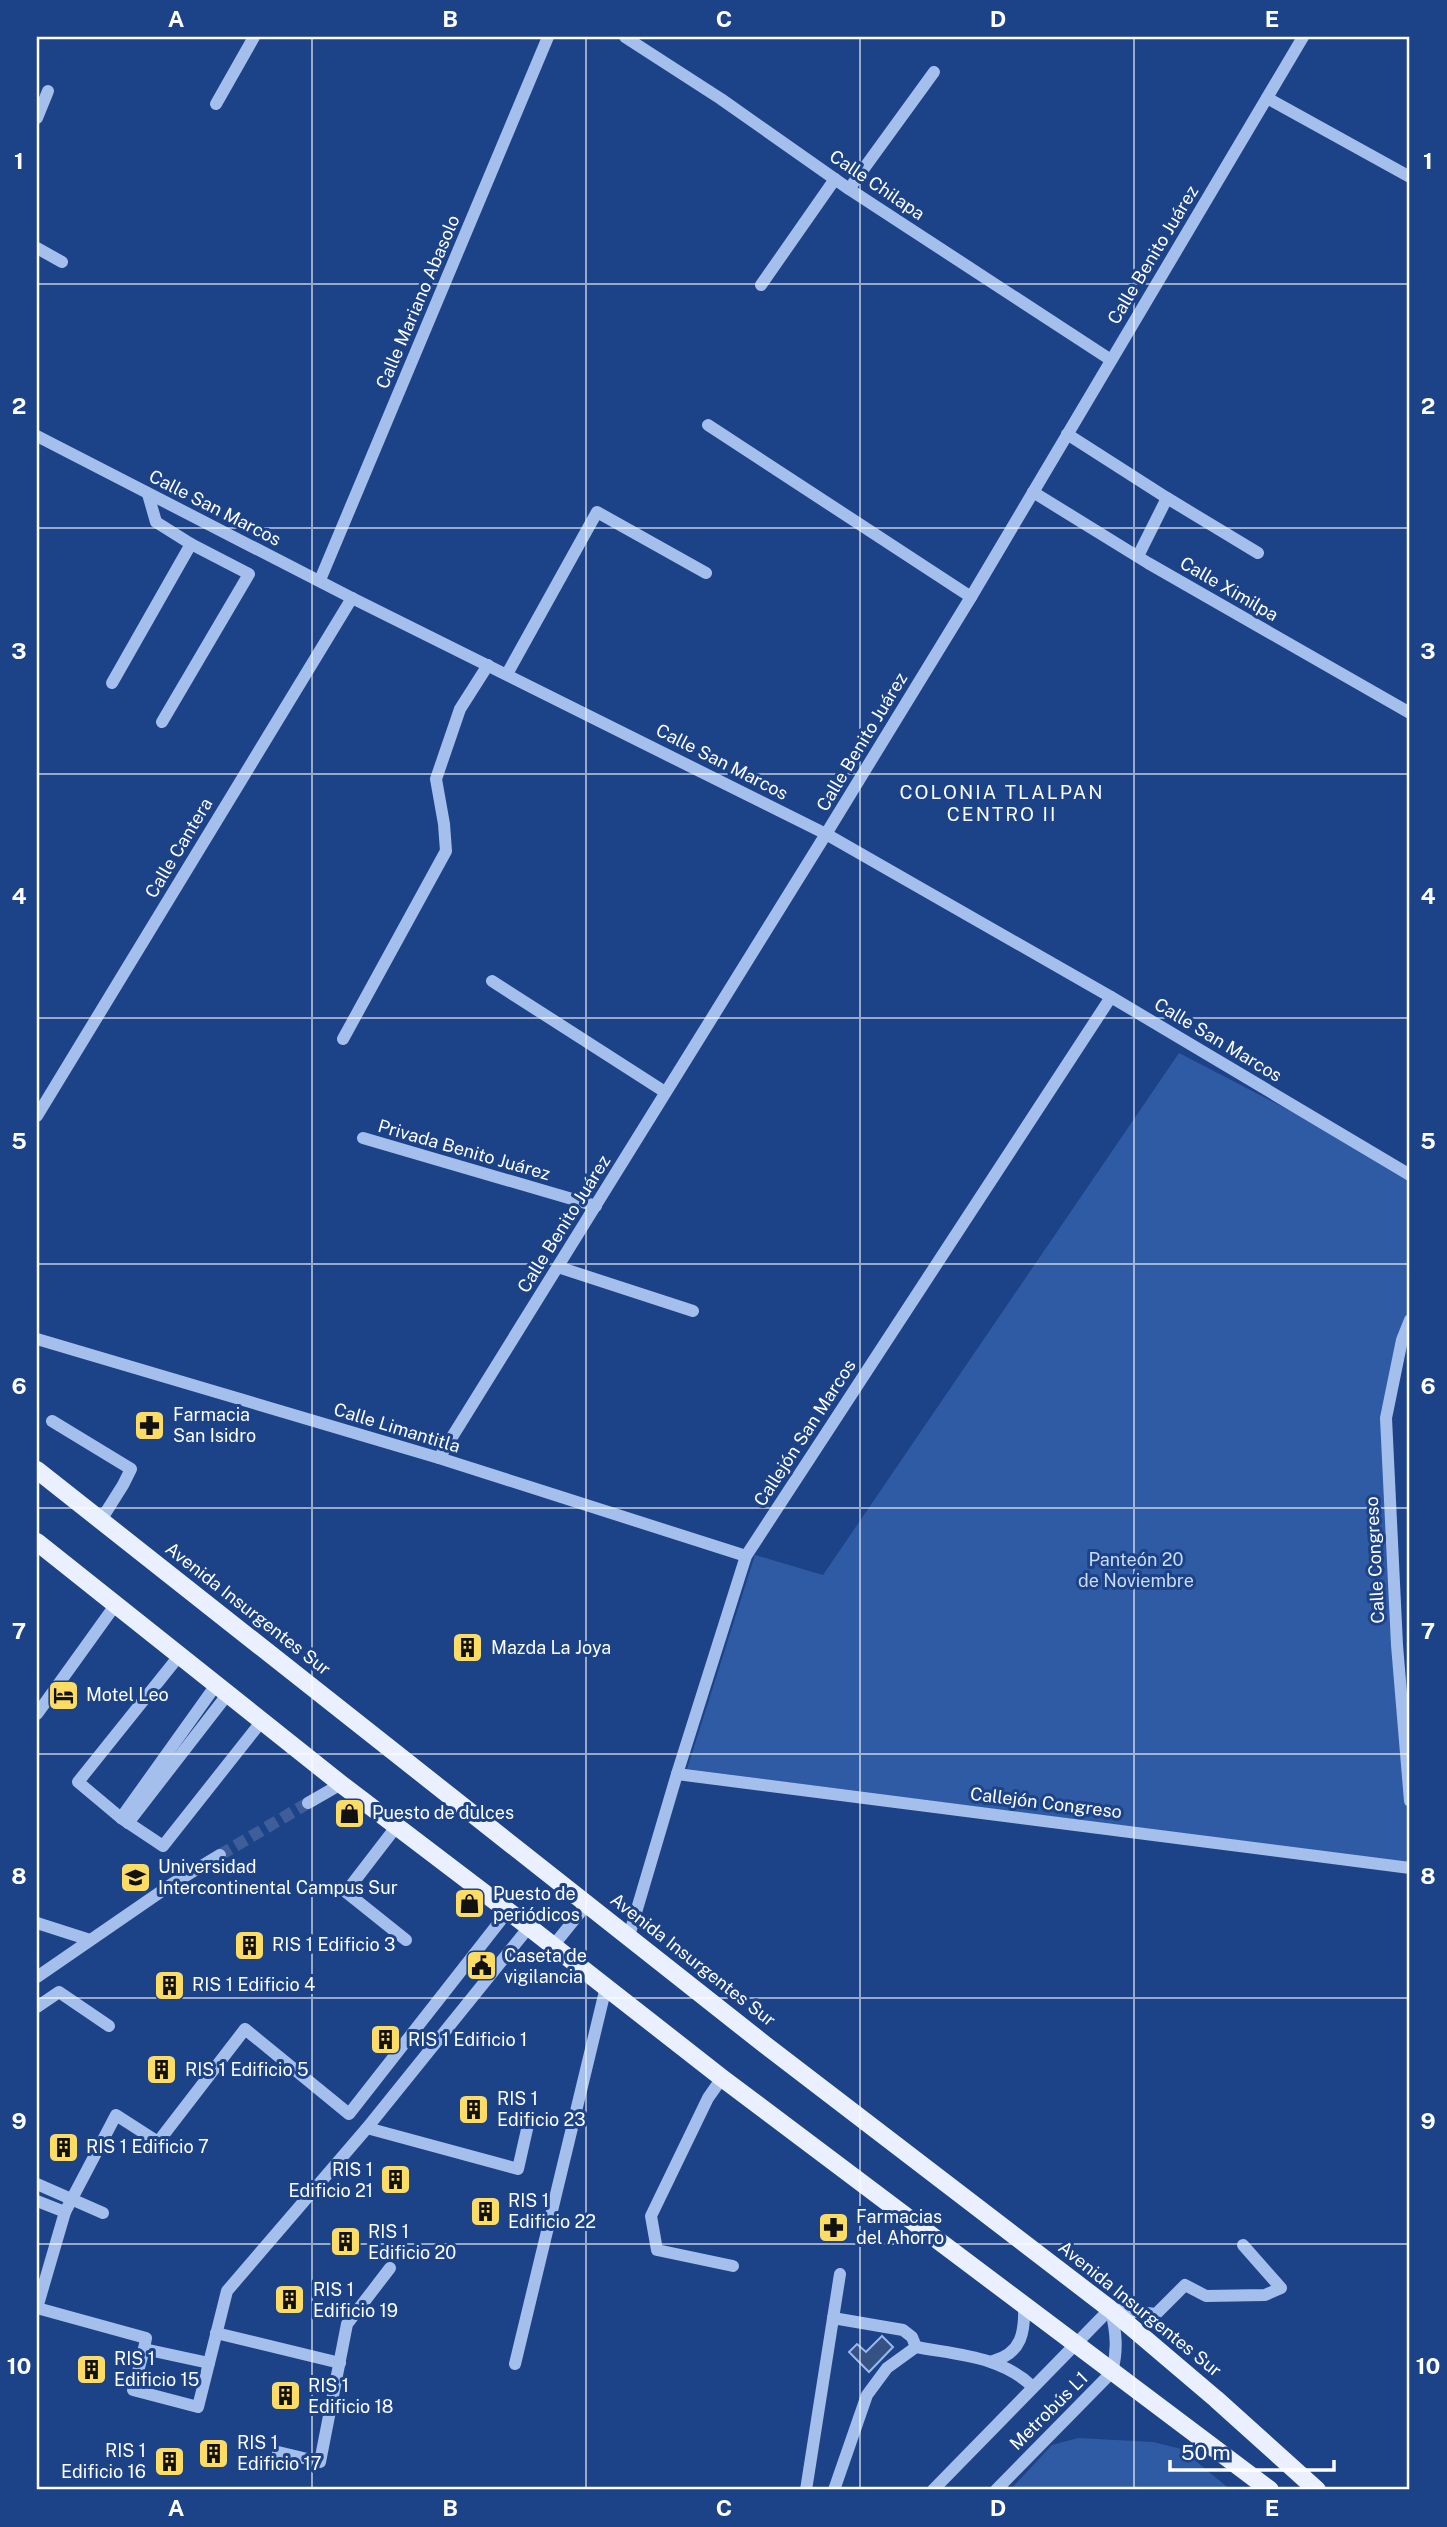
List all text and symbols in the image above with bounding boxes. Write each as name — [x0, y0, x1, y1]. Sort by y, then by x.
text: A — [168, 5, 185, 32]
text: B — [442, 5, 458, 32]
text: C — [716, 5, 732, 32]
text: D — [990, 5, 1006, 32]
text: E — [1265, 5, 1279, 32]
street label: Calle Chilapa — [826, 145, 929, 224]
text: 1 — [14, 147, 24, 174]
text: 1 — [1423, 147, 1433, 174]
street label: Calle Benito Juárez — [1103, 182, 1202, 328]
street label: Calle Mariano Abasolo — [371, 212, 464, 392]
text: 2 — [12, 392, 26, 419]
text: 2 — [1421, 392, 1435, 419]
street label: Calle San Marcos — [146, 465, 285, 550]
street label: Calle Ximilpa — [1176, 552, 1282, 625]
text: 3 — [11, 637, 27, 664]
text: 3 — [1420, 637, 1436, 664]
street label: Calle Benito Juárez — [812, 669, 911, 815]
street label: Calle San Marcos — [653, 719, 792, 804]
district label: COLONIA TLALPAN CENTRO II — [899, 781, 1105, 825]
street label: Calle Cantera — [141, 794, 217, 901]
text: 4 — [11, 882, 27, 909]
text: 4 — [1420, 882, 1436, 909]
street label: Calle San Marcos — [1151, 993, 1286, 1086]
street label: Privada Benito Juárez — [376, 1115, 553, 1184]
text: 5 — [11, 1127, 27, 1154]
text: 5 — [1420, 1127, 1436, 1154]
street label: Calle Benito Juárez — [513, 1151, 614, 1296]
street label: Callejón San Marcos — [749, 1355, 860, 1510]
text: 6 — [11, 1372, 27, 1399]
text: 6 — [1420, 1372, 1436, 1399]
street label: Calle Limantitla — [331, 1398, 463, 1457]
place label: Farmacia San Isidro — [173, 1404, 256, 1446]
pharmacy icon: Farmacia San Isidro — [133, 1408, 167, 1442]
street label: Calle Congreso — [1361, 1496, 1388, 1624]
street label: Avenida Insurgentes Sur — [162, 1538, 335, 1680]
park label: Panteón 20 de Noviembre — [1078, 1549, 1194, 1591]
text: 7 — [12, 1617, 26, 1644]
text: 7 — [1421, 1617, 1435, 1644]
building icon: Mazda La Joya — [451, 1631, 485, 1665]
place label: Mazda La Joya — [491, 1637, 611, 1658]
hotel icon: Motel Leo — [46, 1678, 80, 1712]
place label: Motel Leo — [86, 1684, 169, 1705]
street label: Callejón Congreso — [969, 1783, 1123, 1822]
shop icon: Puesto de dulces — [332, 1796, 366, 1830]
place label: Puesto de dulces — [372, 1802, 514, 1823]
place label: Universidad Intercontinental Campus Sur — [158, 1856, 398, 1898]
school or university icon: Universidad Intercontinental Campus Sur — [118, 1860, 152, 1894]
text: 8 — [11, 1862, 27, 1889]
text: 8 — [1420, 1862, 1436, 1889]
place label: Puesto de periódicos — [493, 1883, 580, 1925]
shop icon: Puesto de periódicos — [453, 1887, 487, 1921]
street label: Avenida Insurgentes Sur — [607, 1889, 780, 2031]
building icon: RIS 1 Edificio 3 — [232, 1928, 266, 1962]
place label: RIS 1 Edificio 3 — [272, 1934, 395, 1955]
place label: Caseta de vigilancia — [504, 1945, 587, 1987]
public building icon: Caseta de vigilancia — [464, 1949, 498, 1983]
building icon: RIS 1 Edificio 4 — [152, 1968, 186, 2002]
place label: RIS 1 Edificio 4 — [192, 1974, 315, 1995]
building icon: RIS 1 Edificio 1 — [368, 2023, 402, 2057]
place label: RIS 1 Edificio 1 — [408, 2029, 527, 2050]
building icon: RIS 1 Edificio 5 — [145, 2053, 179, 2087]
place label: RIS 1 Edificio 5 — [185, 2059, 308, 2080]
place label: RIS 1 Edificio 23 — [497, 2088, 586, 2130]
building icon: RIS 1 Edificio 23 — [457, 2092, 491, 2126]
text: 9 — [11, 2107, 27, 2134]
text: 9 — [1420, 2107, 1436, 2134]
building icon: RIS 1 Edificio 7 — [46, 2130, 80, 2164]
place label: RIS 1 Edificio 7 — [86, 2136, 209, 2157]
place label: RIS 1 Edificio 21 — [288, 2159, 373, 2201]
building icon: RIS 1 Edificio 21 — [379, 2163, 413, 2197]
place label: RIS 1 Edificio 22 — [508, 2190, 596, 2232]
building icon: RIS 1 Edificio 22 — [468, 2194, 502, 2228]
place label: Farmacias del Ahorro — [856, 2206, 944, 2248]
pharmacy icon: Farmacias del Ahorro — [816, 2210, 850, 2244]
place label: RIS 1 Edificio 20 — [368, 2221, 456, 2263]
building icon: RIS 1 Edificio 20 — [328, 2225, 362, 2259]
street label: Avenida Insurgentes Sur — [1055, 2236, 1226, 2381]
place label: RIS 1 Edificio 19 — [313, 2279, 398, 2321]
building icon: RIS 1 Edificio 19 — [273, 2283, 307, 2317]
place label: RIS 1 Edificio 15 — [114, 2348, 199, 2390]
text: 10 — [7, 2352, 31, 2379]
building icon: RIS 1 Edificio 15 — [74, 2352, 108, 2386]
text: 10 — [1416, 2352, 1440, 2379]
street label: Metrobús L1 — [1005, 2367, 1092, 2454]
place label: RIS 1 Edificio 18 — [308, 2375, 393, 2417]
building icon: RIS 1 Edificio 18 — [268, 2379, 302, 2413]
scale bar — [1170, 2429, 1335, 2473]
place label: RIS 1 Edificio 17 — [237, 2432, 322, 2474]
building icon: RIS 1 Edificio 17 — [197, 2436, 231, 2470]
place label: RIS 1 Edificio 16 — [61, 2440, 146, 2482]
text: 50 m — [1181, 2440, 1231, 2465]
building icon: RIS 1 Edificio 16 — [152, 2444, 186, 2478]
text: A — [168, 2494, 185, 2521]
text: B — [442, 2494, 458, 2521]
text: C — [716, 2494, 732, 2521]
text: D — [990, 2494, 1006, 2521]
text: E — [1265, 2494, 1279, 2521]

